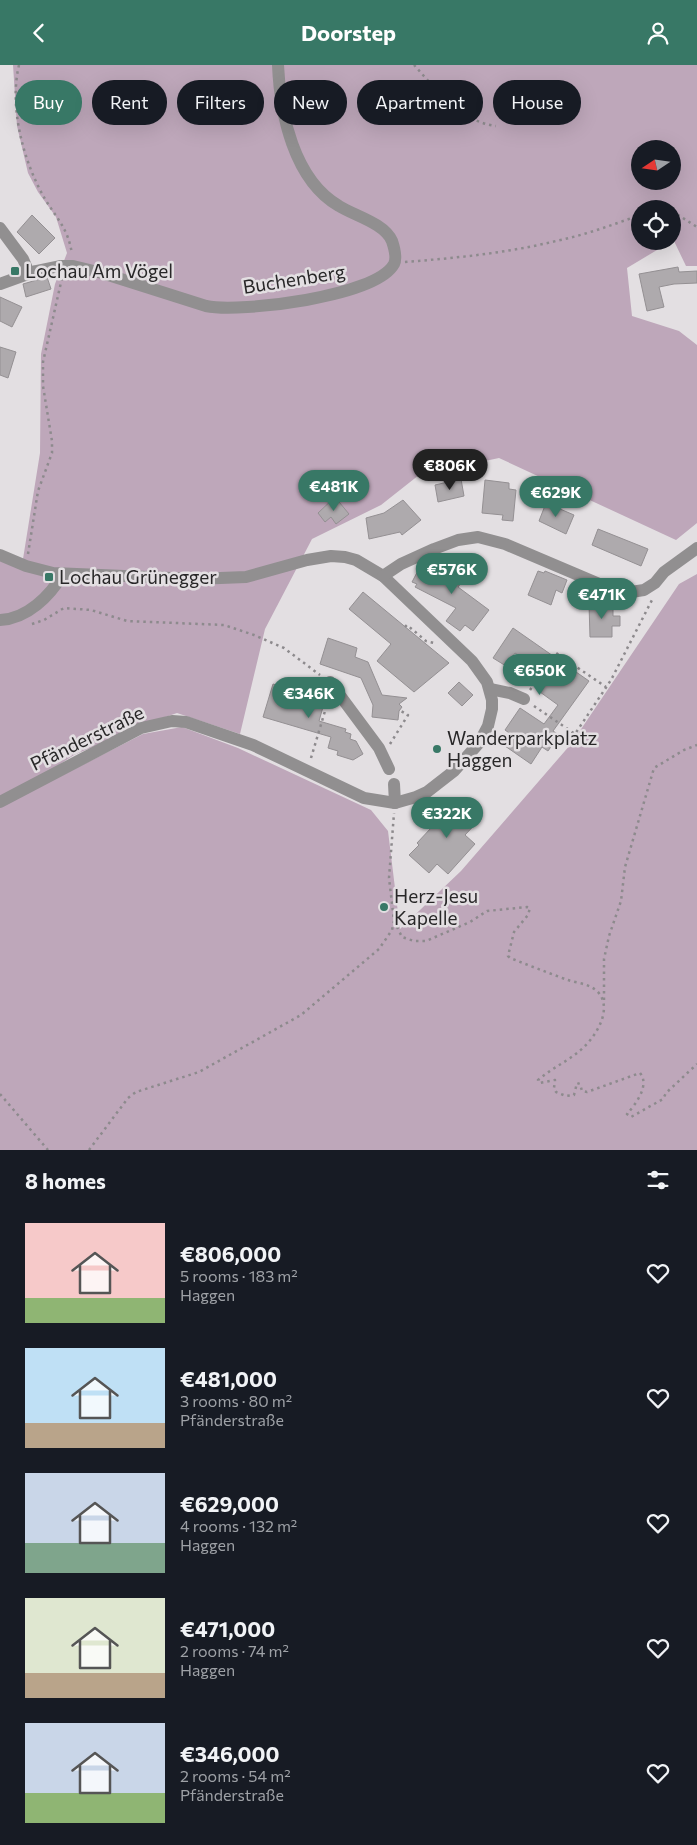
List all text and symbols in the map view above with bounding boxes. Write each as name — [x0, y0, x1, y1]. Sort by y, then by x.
icon: back — [25, 19, 53, 47]
text: Doorstep — [301, 19, 396, 46]
icon: person — [644, 19, 672, 47]
chip: Buy — [15, 80, 82, 125]
chip: Rent — [92, 80, 167, 125]
chip: Filters — [177, 80, 264, 125]
chip: New — [274, 80, 347, 125]
chip: Apartment — [357, 80, 483, 125]
chip: House — [493, 80, 581, 125]
north arrow — [631, 140, 681, 190]
map controls — [631, 140, 681, 250]
button: locate — [631, 200, 681, 250]
place label: Lochau Am Vögel — [25, 259, 173, 282]
street label: Buchenberg — [241, 259, 347, 298]
marker: Lochau Am Vögel — [9, 265, 21, 277]
pin: €806K — [415, 449, 485, 491]
text: €806K — [424, 455, 476, 474]
pin: €481K — [299, 469, 369, 512]
pin: €629K — [521, 475, 591, 518]
text: €481K — [309, 476, 359, 495]
text: €629K — [530, 482, 582, 501]
pin: €576K — [417, 553, 487, 595]
text: €576K — [427, 559, 477, 578]
place label: Lochau Grünegger — [59, 565, 217, 588]
marker: Lochau Grünegger — [43, 571, 55, 583]
pin: €471K — [567, 577, 637, 620]
text: €471K — [578, 584, 626, 603]
pin: €650K — [505, 653, 575, 696]
text: €650K — [514, 660, 566, 679]
pin: €346K — [274, 677, 344, 719]
text: €346K — [283, 683, 335, 702]
street label: Pfänderstraße — [26, 700, 147, 775]
place label: Wanderparkplatz Haggen — [447, 726, 597, 771]
marker: Wanderparkplatz Haggen — [431, 743, 443, 755]
pin: €322K — [412, 797, 482, 839]
text: €322K — [422, 803, 472, 822]
place label: Herz-Jesu Kapelle — [394, 884, 478, 929]
marker: Herz-Jesu Kapelle — [378, 901, 390, 913]
icon: filters — [644, 1166, 672, 1194]
text: 8 homes — [25, 1168, 106, 1193]
text: €806,000 — [180, 1241, 281, 1266]
icon: home — [65, 1243, 125, 1303]
icon: heart — [644, 1259, 672, 1287]
text: 5 rooms · 183 m² — [180, 1266, 298, 1285]
text: Haggen — [180, 1285, 235, 1304]
text: €481,000 — [180, 1366, 277, 1391]
icon: home — [65, 1368, 125, 1428]
icon: heart — [644, 1384, 672, 1412]
text: 3 rooms · 80 m² — [180, 1391, 292, 1410]
text: Pfänderstraße — [180, 1410, 284, 1429]
text: €629,000 — [180, 1491, 279, 1516]
icon: home — [65, 1493, 125, 1553]
icon: heart — [644, 1509, 672, 1537]
text: 4 rooms · 132 m² — [180, 1516, 297, 1535]
text: Haggen — [180, 1535, 235, 1554]
text: €471,000 — [180, 1616, 275, 1641]
icon: home — [65, 1618, 125, 1678]
icon: heart — [644, 1634, 672, 1662]
text: 2 rooms · 74 m² — [180, 1641, 289, 1660]
text: Haggen — [180, 1660, 235, 1679]
text: €346,000 — [180, 1741, 279, 1766]
icon: home — [65, 1743, 125, 1803]
icon: heart — [644, 1759, 672, 1787]
text: 2 rooms · 54 m² — [180, 1766, 291, 1785]
text: Pfänderstraße — [180, 1785, 284, 1804]

